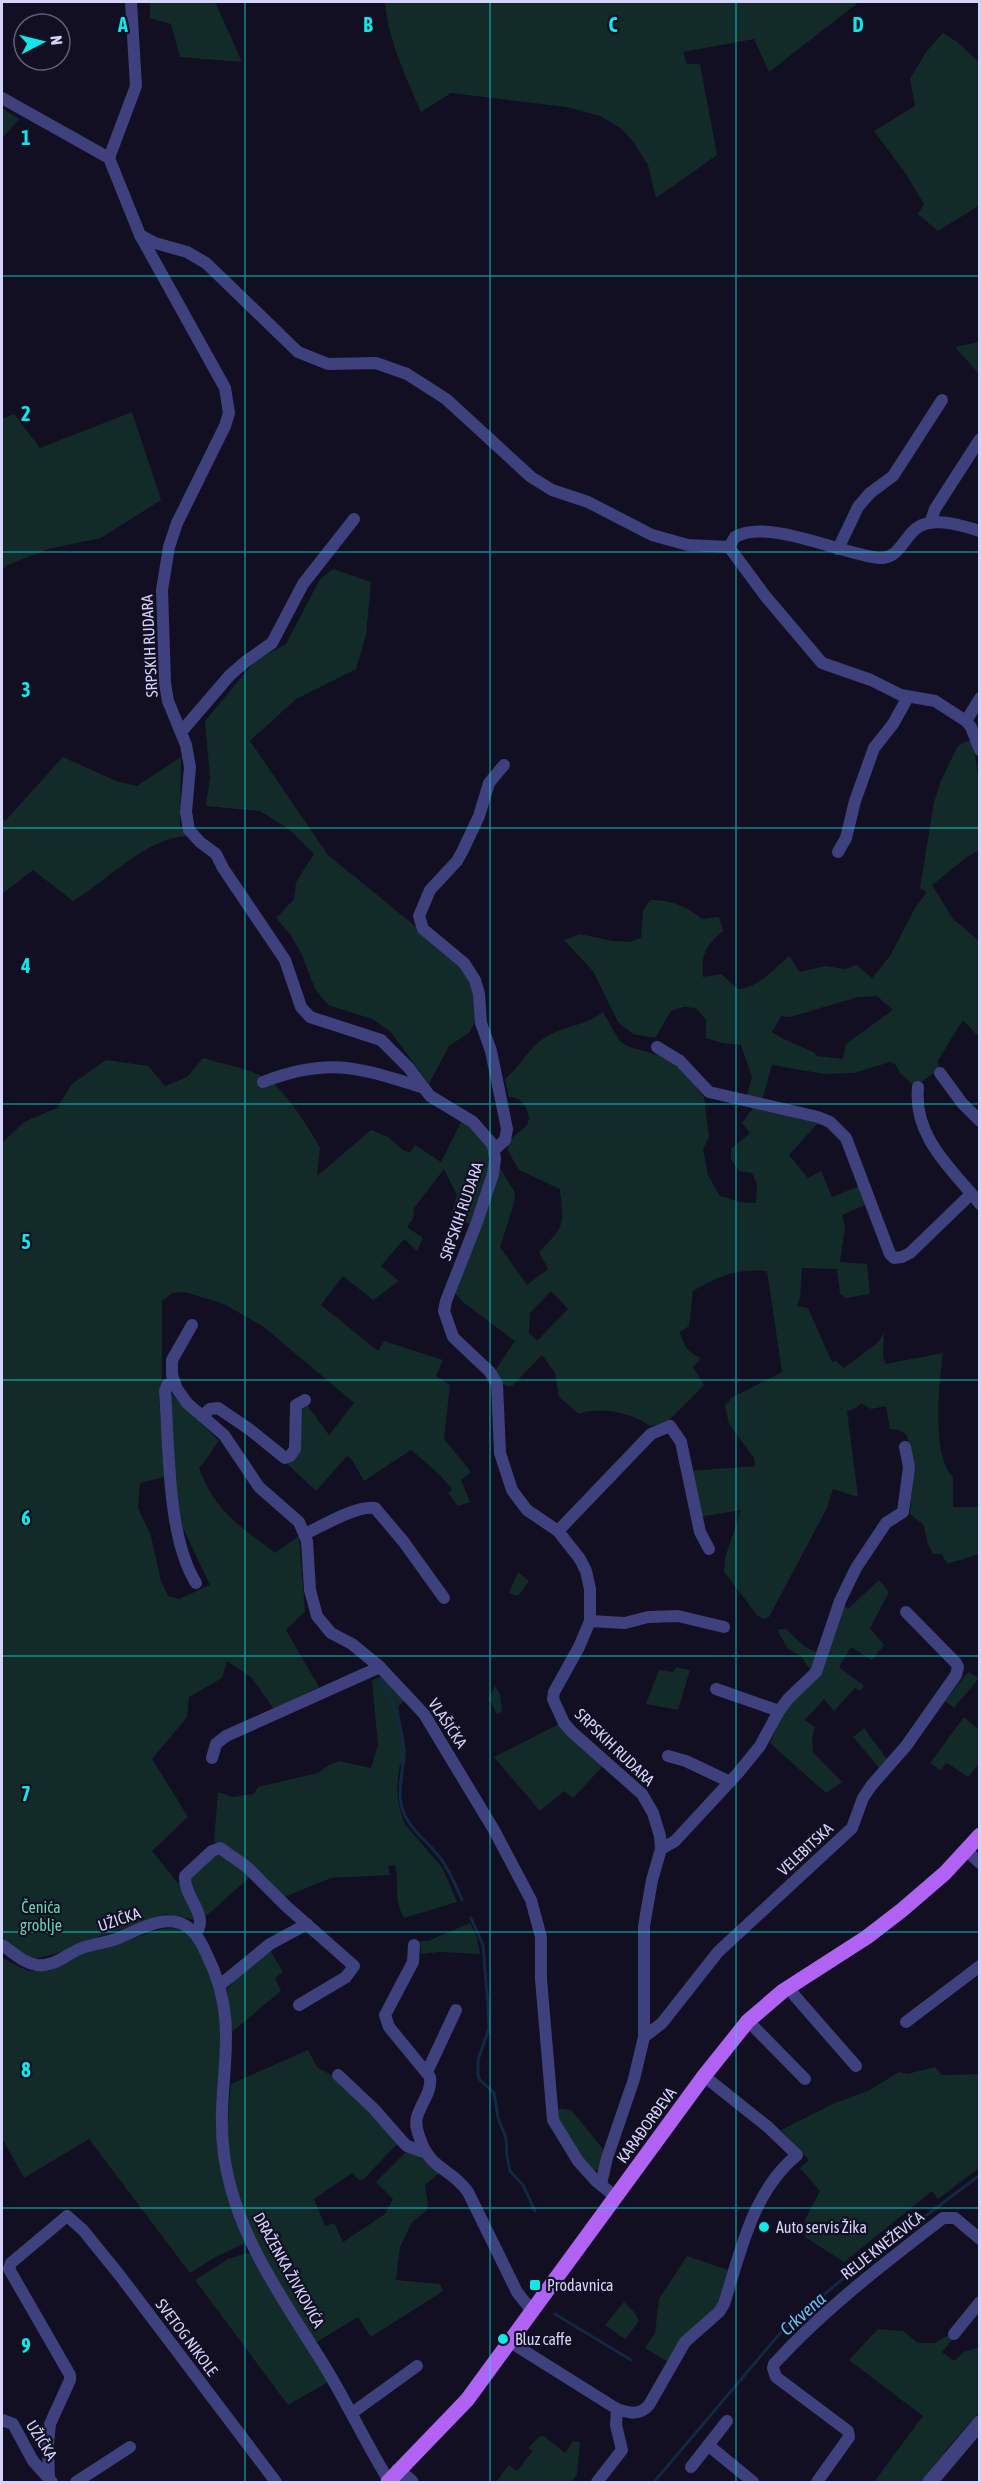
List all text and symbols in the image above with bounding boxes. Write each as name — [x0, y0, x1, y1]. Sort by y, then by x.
north arrow — [12, 12, 72, 72]
text: A — [117, 13, 128, 36]
text: B — [363, 13, 373, 36]
text: C — [609, 13, 618, 36]
text: D — [852, 13, 864, 36]
text: N — [47, 34, 66, 46]
text: 1 — [21, 126, 31, 149]
text: 2 — [21, 402, 31, 425]
street label: SRPSKIH RUDARA — [137, 594, 161, 698]
text: 3 — [21, 678, 31, 701]
text: 4 — [20, 954, 31, 977]
street label: SRPSKIH RUDARA — [436, 1159, 486, 1263]
text: 5 — [21, 1230, 31, 1253]
text: 6 — [21, 1506, 31, 1529]
street label: VLAŠIĆKA — [425, 1695, 471, 1751]
street label: SRPSKIH RUDARA — [572, 1705, 658, 1789]
text: 7 — [21, 1782, 31, 1805]
street label: VELEBITSKA — [774, 1819, 836, 1879]
park label: Čenića groblje — [20, 1898, 62, 1935]
street label: UŽIČKA — [95, 1903, 143, 1935]
text: 8 — [21, 2058, 31, 2081]
street label: KARAĐORĐEVA — [613, 2084, 680, 2166]
street label: RELJE KNEŽEVIĆA — [837, 2207, 927, 2283]
street label: DRAŽENKA ŽIVKOVIĆA — [250, 2209, 328, 2331]
place label: Auto servis Žika — [776, 2218, 867, 2236]
marker: Auto servis Žika — [757, 2220, 771, 2234]
place label: Prodavnica — [547, 2276, 614, 2294]
marker: Prodavnica — [528, 2278, 542, 2292]
water label: Crkvena — [776, 2287, 830, 2339]
street label: SVETOG NIKOLE — [152, 2295, 222, 2379]
place label: Bluz caffe — [515, 2330, 572, 2348]
marker: Bluz caffe — [496, 2332, 510, 2346]
text: 9 — [21, 2334, 31, 2357]
street label: UŽIČKA — [23, 2417, 61, 2463]

